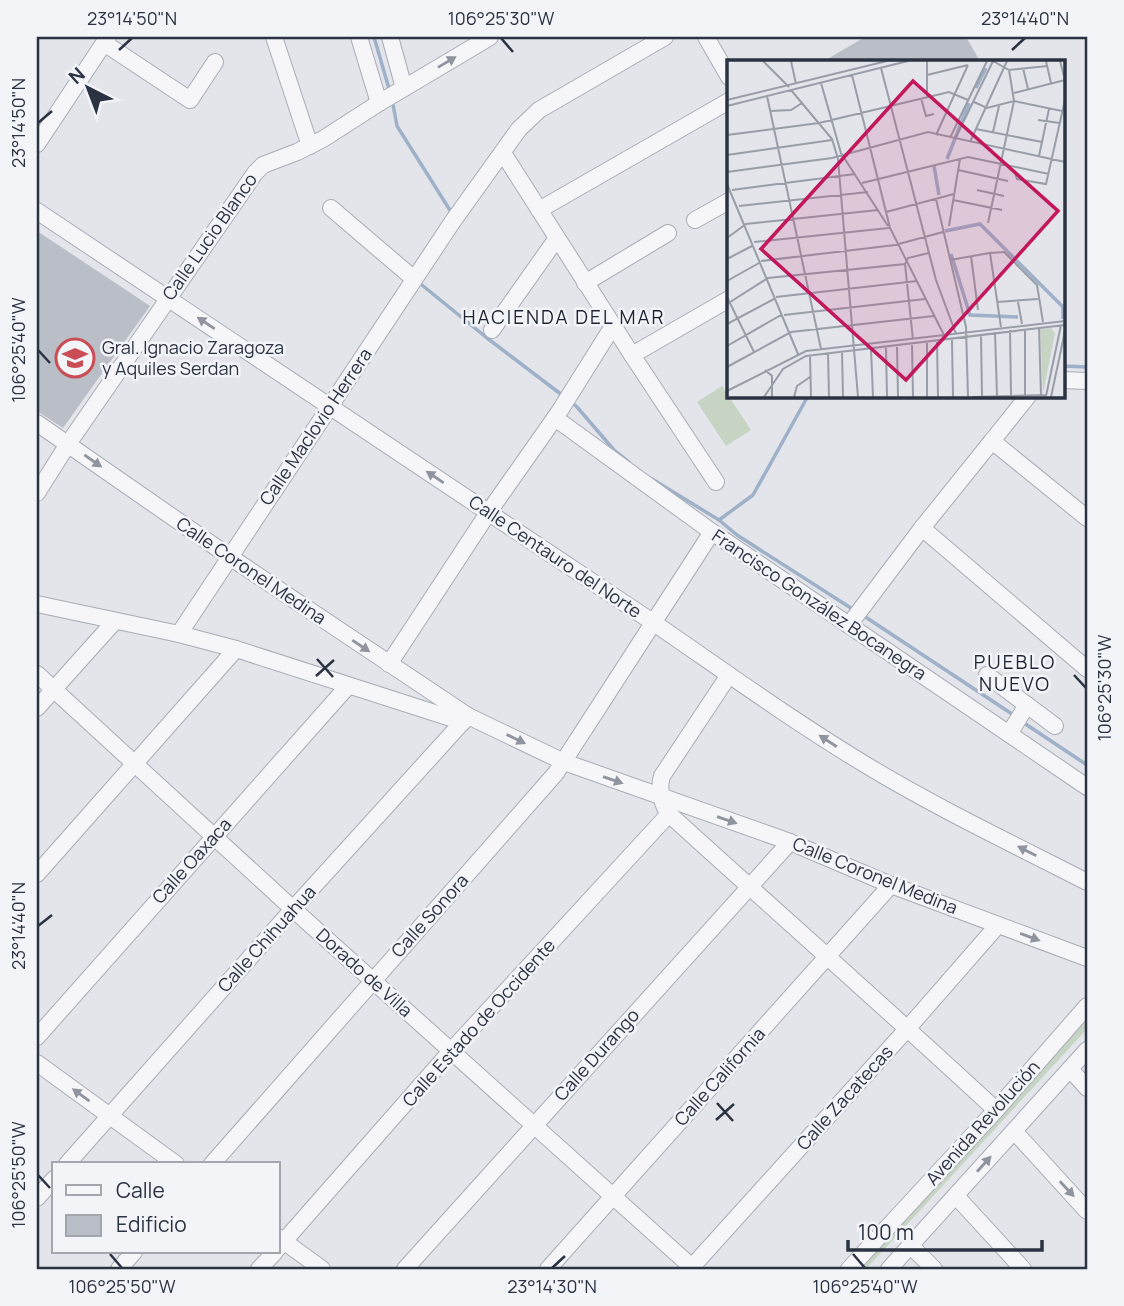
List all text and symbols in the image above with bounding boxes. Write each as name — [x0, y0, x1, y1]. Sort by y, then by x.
text: 23°14'50"N — [87, 6, 177, 30]
text: 106°25'30"W — [448, 6, 554, 30]
text: 23°14'40"N — [981, 6, 1069, 30]
north arrow — [52, 52, 122, 122]
one-way arrow — [437, 56, 456, 69]
inset map — [727, 60, 1064, 397]
text: N — [63, 61, 90, 90]
text: 23°14'50"N — [6, 78, 30, 168]
street label: Calle Lucio Blanco — [156, 168, 262, 305]
text: 106°25'40"W — [6, 297, 30, 403]
district label: HACIENDA DEL MAR — [463, 304, 665, 330]
one-way arrow — [196, 317, 215, 330]
place label: Gral. Ignacio Zaragoza y Aquiles Serdan — [102, 335, 284, 380]
school or university icon: Gral. Ignacio Zaragoza y Aquiles Serdan — [54, 337, 96, 379]
street label: Calle Maclovio Herrera — [254, 343, 377, 510]
one-way arrow — [84, 454, 102, 468]
one-way arrow — [425, 471, 445, 484]
street label: Calle Centauro del Norte — [464, 489, 647, 623]
street label: Calle Coronel Medina — [172, 511, 331, 629]
street label: Francisco González Bocanegra — [708, 523, 931, 685]
text: 106°25'30"W — [1092, 635, 1116, 741]
one-way arrow — [352, 639, 371, 652]
district label: PUEBLO NUEVO — [974, 649, 1056, 697]
one-way arrow — [506, 733, 526, 745]
one-way arrow — [818, 734, 837, 747]
one-way arrow — [603, 775, 624, 786]
street label: Calle Oaxaca — [146, 812, 236, 908]
one-way arrow — [716, 815, 737, 826]
street label: Calle Coronel Medina — [789, 831, 961, 919]
one-way arrow — [1016, 845, 1036, 857]
street label: Calle Sonora — [385, 868, 473, 962]
street label: Calle Chihuahua — [212, 880, 321, 997]
text: 23°14'40"N — [6, 882, 30, 970]
street label: Dorado de Villa — [311, 923, 418, 1022]
one-way arrow — [1020, 932, 1041, 943]
street label: Calle Estado de Occidente — [397, 933, 560, 1111]
street label: Calle Durango — [548, 1003, 644, 1106]
street label: Calle California — [669, 1022, 770, 1131]
street label: Calle Zacatecas — [791, 1040, 898, 1155]
street label: Avenida Revolución — [920, 1055, 1045, 1190]
one-way arrow — [72, 1088, 90, 1102]
text: 106°25'50"W — [6, 1121, 30, 1229]
one-way arrow — [976, 1155, 992, 1173]
legend — [52, 1162, 280, 1254]
text: Calle — [116, 1176, 165, 1204]
one-way arrow — [1059, 1180, 1075, 1198]
scale bar — [848, 1208, 1042, 1252]
text: Edificio — [116, 1210, 187, 1238]
text: 100 m — [858, 1218, 914, 1246]
text: 106°25'50"W — [68, 1274, 176, 1298]
text: 23°14'30"N — [507, 1274, 597, 1298]
text: 106°25'40"W — [812, 1274, 918, 1298]

